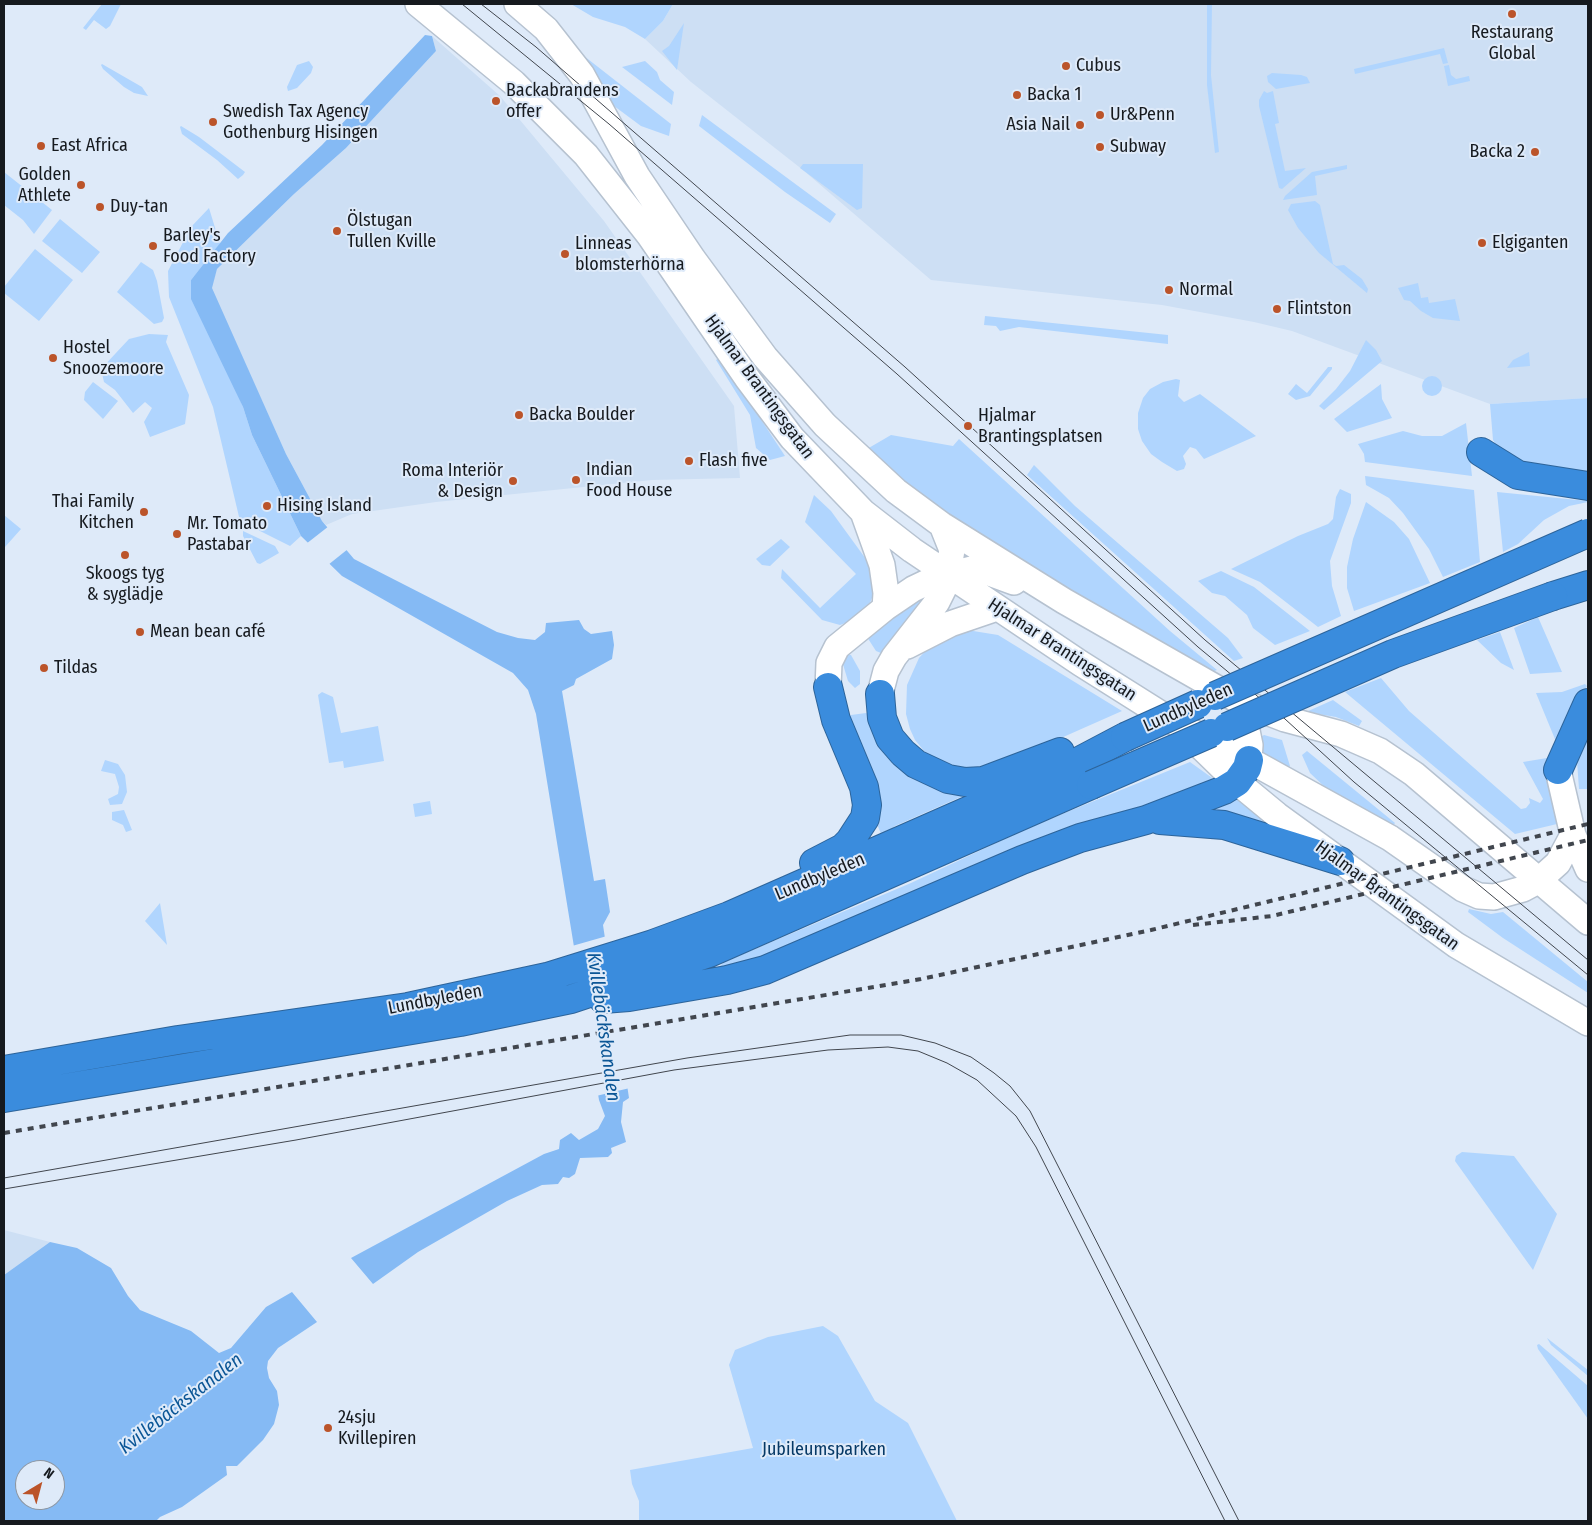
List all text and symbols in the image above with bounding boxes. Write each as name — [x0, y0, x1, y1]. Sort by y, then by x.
marker: Restaurang Global — [1506, 8, 1518, 20]
place label: Restaurang Global — [1471, 22, 1553, 64]
place label: Cubus — [1076, 55, 1121, 77]
marker: Cubus — [1060, 60, 1072, 72]
place label: Backabrandens offer — [506, 80, 619, 122]
place label: Backa 1 — [1027, 84, 1082, 106]
marker: Backa 1 — [1011, 89, 1023, 101]
marker: Backabrandens offer — [490, 95, 502, 107]
place label: Swedish Tax Agency Gothenburg Hisingen — [223, 101, 378, 144]
place label: Ur&Penn — [1110, 104, 1175, 126]
marker: Ur&Penn — [1094, 109, 1106, 121]
place label: Asia Nail — [1006, 114, 1070, 136]
marker: Swedish Tax Agency Gothenburg Hisingen — [207, 116, 219, 128]
marker: Asia Nail — [1074, 119, 1086, 131]
place label: East Africa — [51, 135, 128, 157]
place label: Subway — [1110, 136, 1166, 158]
marker: East Africa — [35, 140, 47, 152]
marker: Subway — [1094, 141, 1106, 153]
place label: Backa 2 — [1470, 141, 1525, 163]
marker: Backa 2 — [1529, 146, 1541, 158]
place label: Golden Athlete — [18, 164, 71, 206]
marker: Golden Athlete — [75, 179, 87, 191]
place label: Duy-tan — [110, 196, 168, 218]
marker: Duy-tan — [94, 201, 106, 213]
place label: Ölstugan Tullen Kville — [347, 210, 436, 252]
place label: Barley's Food Factory — [163, 225, 256, 268]
marker: Ölstugan Tullen Kville — [331, 225, 343, 237]
place label: Elgiganten — [1492, 232, 1568, 254]
place label: Linneas blomsterhörna — [575, 233, 685, 276]
marker: Elgiganten — [1476, 237, 1488, 249]
marker: Barley's Food Factory — [147, 240, 159, 252]
marker: Linneas blomsterhörna — [559, 248, 571, 260]
place label: Normal — [1179, 279, 1233, 301]
marker: Normal — [1163, 284, 1175, 296]
place label: Flintston — [1287, 298, 1352, 320]
marker: Flintston — [1271, 303, 1283, 315]
street label: Hjalmar Brantingsgatan — [699, 311, 819, 463]
place label: Hostel Snoozemoore — [63, 337, 164, 379]
marker: Hostel Snoozemoore — [47, 352, 59, 364]
place label: Backa Boulder — [529, 404, 635, 426]
place label: Hjalmar Brantingsplatsen — [978, 405, 1103, 448]
marker: Backa Boulder — [513, 409, 525, 421]
marker: Hjalmar Brantingsplatsen — [962, 420, 974, 432]
place label: Flash five — [699, 450, 768, 472]
marker: Flash five — [683, 455, 695, 467]
place label: Indian Food House — [586, 459, 672, 502]
place label: Roma Interiör & Design — [402, 460, 503, 502]
marker: Indian Food House — [570, 474, 582, 486]
marker: Roma Interiör & Design — [507, 475, 519, 487]
place label: Thai Family Kitchen — [52, 491, 134, 534]
place label: Hising Island — [277, 495, 372, 517]
marker: Hising Island — [261, 500, 273, 512]
marker: Thai Family Kitchen — [138, 506, 150, 518]
place label: Mr. Tomato Pastabar — [187, 513, 267, 556]
marker: Mr. Tomato Pastabar — [171, 528, 183, 540]
marker: Skoogs tyg & syglädje — [119, 549, 131, 561]
place label: Skoogs tyg & syglädje — [86, 563, 164, 606]
street label: Hjalmar Brantingsgatan — [984, 594, 1140, 706]
place label: Mean bean café — [150, 621, 265, 643]
marker: Mean bean café — [134, 626, 146, 638]
place label: Tildas — [54, 657, 98, 679]
marker: Tildas — [38, 662, 50, 674]
street label: Lundbyleden — [1140, 679, 1236, 737]
street label: Hjalmar Brantingsgatan — [1311, 836, 1463, 956]
street label: Lundbyleden — [772, 848, 868, 906]
water label: Kvillebäckskanalen — [581, 951, 625, 1103]
street label: Lundbyleden — [386, 980, 484, 1020]
water label: Kvillebäckskanalen — [115, 1349, 247, 1459]
place label: 24sju Kvillepiren — [338, 1407, 416, 1450]
marker: 24sju Kvillepiren — [322, 1422, 334, 1434]
park label: Jubileumsparken — [762, 1439, 886, 1461]
north arrow — [15, 1460, 65, 1510]
text: N — [40, 1464, 57, 1483]

